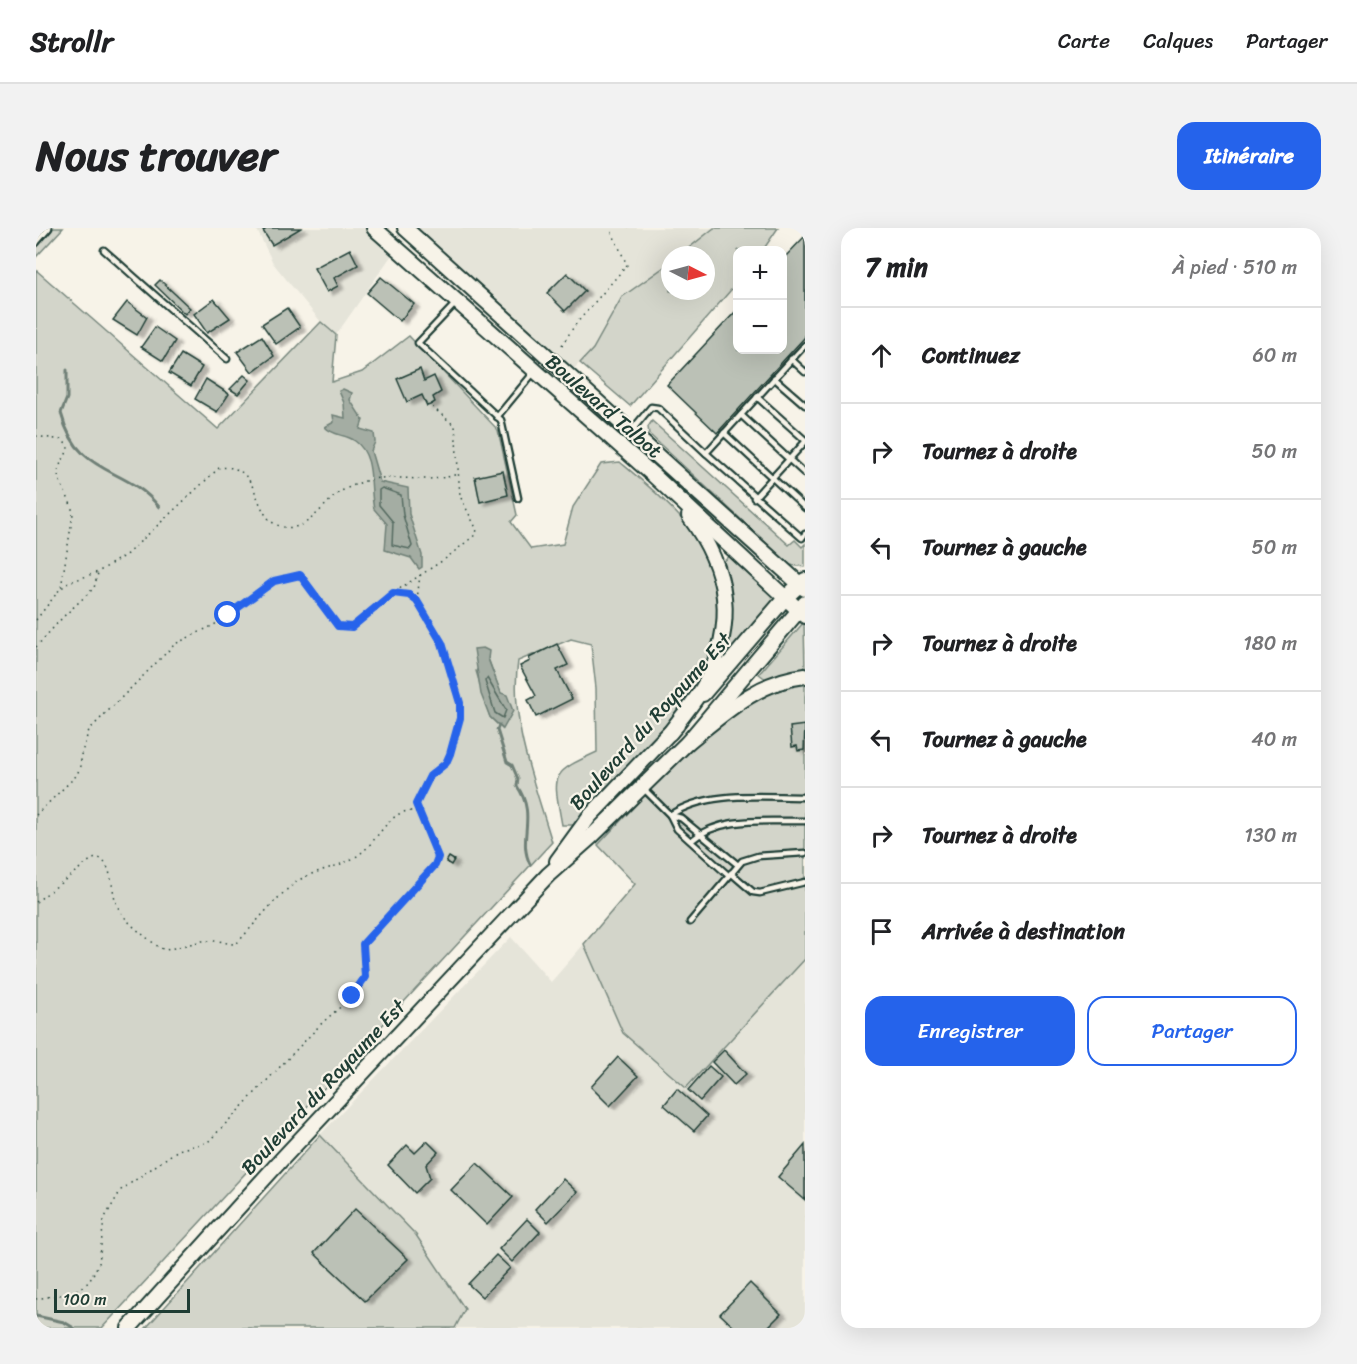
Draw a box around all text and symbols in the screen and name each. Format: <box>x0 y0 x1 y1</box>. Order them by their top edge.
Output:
text: Strollr <box>30 17 113 66</box>
text: Carte <box>1058 22 1110 60</box>
text: Calques <box>1143 22 1213 60</box>
text: Partager <box>1246 22 1327 60</box>
text: Nous trouver <box>36 119 276 193</box>
button: Itinéraire <box>1177 122 1321 190</box>
text: 7 min <box>865 244 928 290</box>
north arrow <box>661 246 715 300</box>
map controls <box>733 246 787 354</box>
button: + <box>733 246 787 300</box>
text: À pied · 510 m <box>1172 250 1297 285</box>
button: − <box>733 300 787 354</box>
text: Continuez <box>922 336 1020 375</box>
text: 60 m <box>1252 338 1297 373</box>
icon: ahead <box>865 339 898 372</box>
street label: Boulevard Talbot <box>537 345 671 468</box>
text: Tournez à droite <box>922 432 1077 471</box>
text: 50 m <box>1252 434 1297 469</box>
icon: right <box>865 435 898 468</box>
text: Tournez à gauche <box>922 528 1087 567</box>
text: 50 m <box>1252 530 1297 565</box>
icon: left <box>865 531 898 564</box>
route start <box>214 601 240 627</box>
street label: Boulevard du Royaume Est <box>560 623 741 819</box>
text: Tournez à droite <box>922 624 1077 663</box>
text: 180 m <box>1243 626 1297 661</box>
icon: right <box>865 627 898 660</box>
text: Tournez à gauche <box>922 720 1087 759</box>
text: 40 m <box>1251 722 1297 757</box>
icon: left <box>865 723 898 756</box>
text: Tournez à droite <box>922 816 1077 855</box>
text: 130 m <box>1244 818 1297 853</box>
icon: right <box>865 819 898 852</box>
text: Arrivée à destination <box>922 912 1125 951</box>
icon: arrive <box>865 915 898 948</box>
route end <box>338 982 364 1008</box>
street label: Boulevard du Royaume Est <box>232 991 415 1183</box>
button: Enregistrer <box>865 996 1075 1066</box>
button: Partager <box>1087 996 1297 1066</box>
text: 100 m <box>63 1285 107 1314</box>
scale bar <box>54 1286 190 1314</box>

